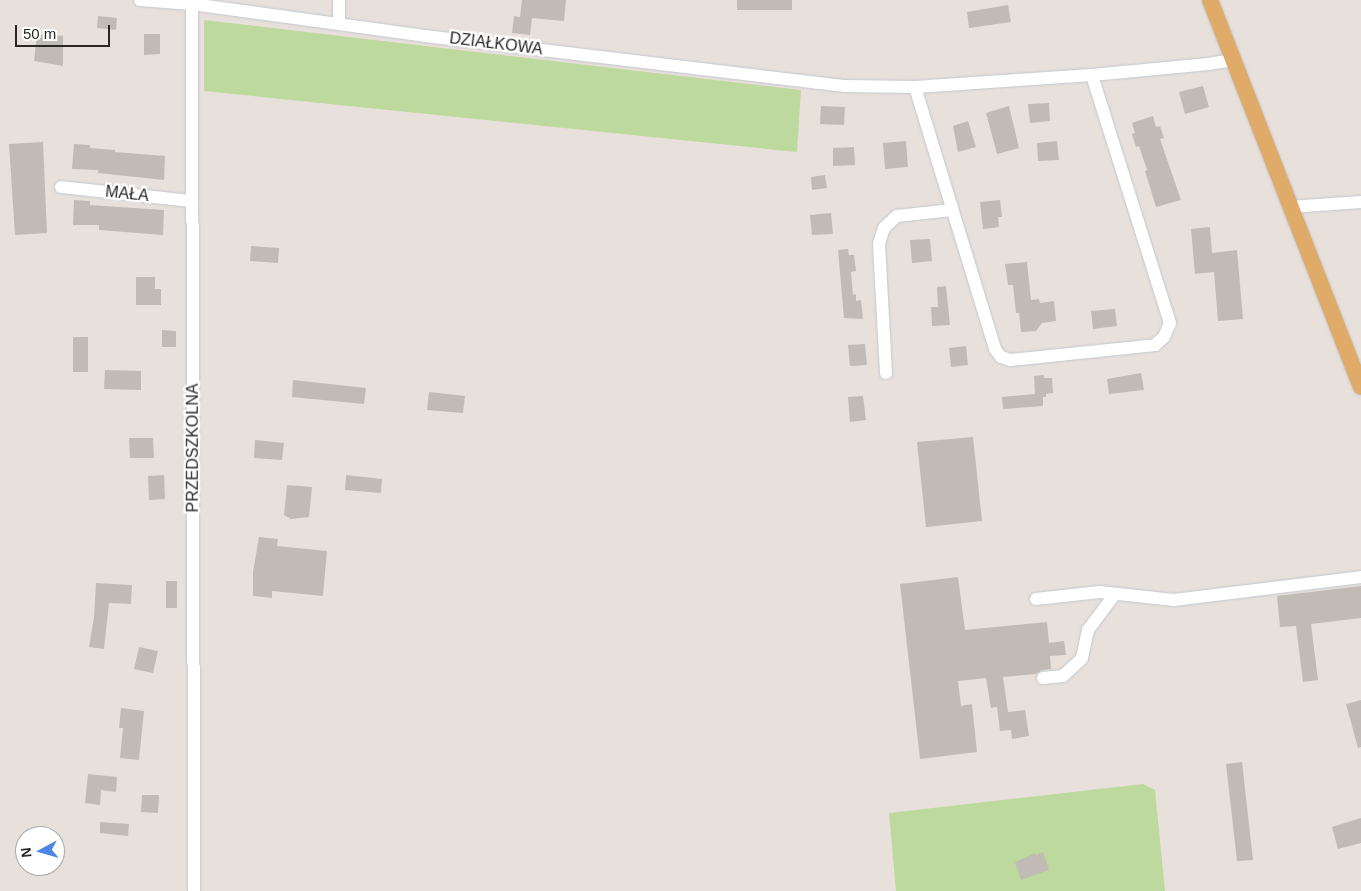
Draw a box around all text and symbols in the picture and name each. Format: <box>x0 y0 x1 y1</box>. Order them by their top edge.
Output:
scale bar <box>18 15 112 47</box>
text: 50 m <box>23 25 56 42</box>
street label: DZIAŁKOWA <box>448 29 544 59</box>
street label: MAŁA <box>104 182 150 206</box>
street label: PRZEDSZKOLNA <box>183 384 203 512</box>
north arrow <box>15 826 65 876</box>
text: N <box>18 847 35 858</box>

